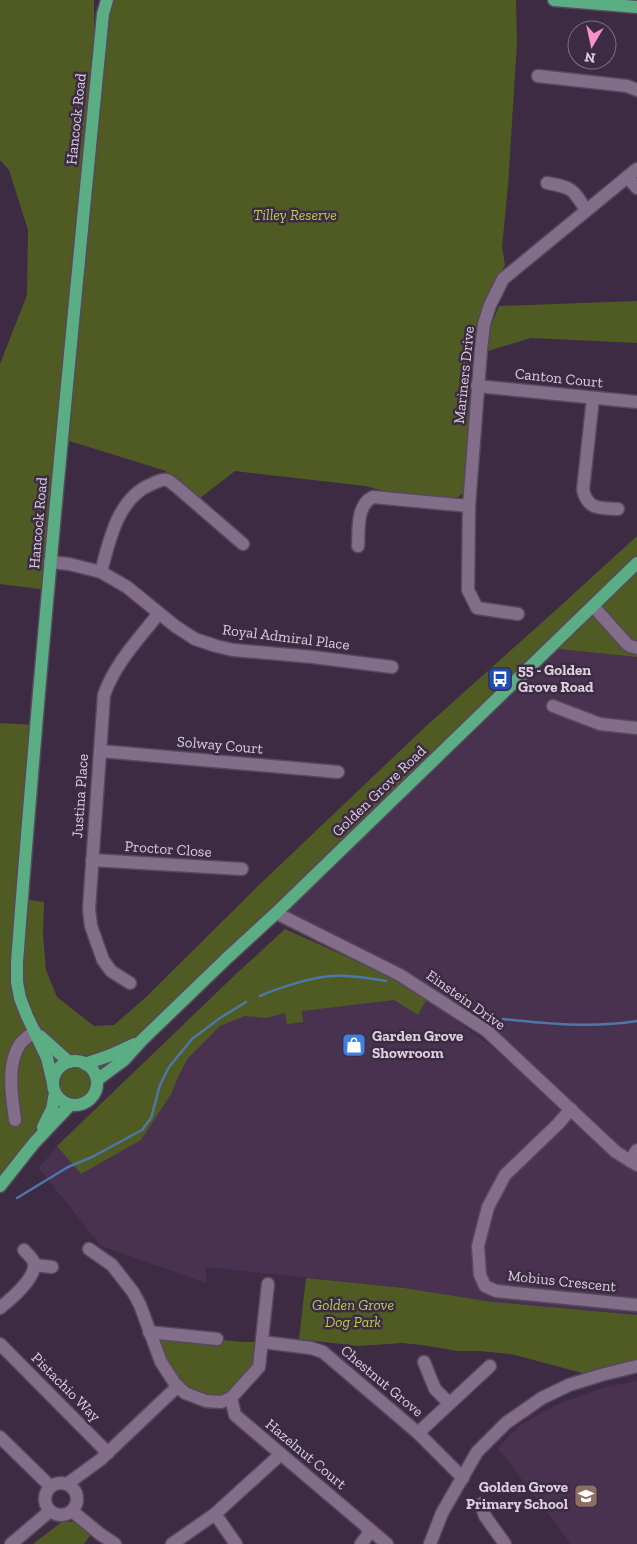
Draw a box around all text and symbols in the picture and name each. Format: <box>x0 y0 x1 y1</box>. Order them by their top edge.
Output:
north arrow <box>567 20 617 70</box>
text: N <box>583 48 597 67</box>
street label: Hancock Road <box>62 72 90 166</box>
park label: Tilley Reserve <box>253 206 337 224</box>
street label: Mariners Drive <box>450 325 478 425</box>
street label: Canton Court <box>514 364 604 392</box>
street label: Hancock Road <box>25 476 51 570</box>
street label: Royal Admiral Place <box>221 620 351 654</box>
place label: 55 - Golden Grove Road <box>518 661 594 696</box>
bus stop icon: 55 - Golden Grove Road <box>487 666 513 692</box>
street label: Solway Court <box>176 732 264 758</box>
street label: Golden Grove Road <box>328 741 430 840</box>
street label: Justina Place <box>68 753 92 839</box>
street label: Proctor Close <box>124 837 212 861</box>
street label: Einstein Drive <box>423 966 509 1034</box>
place label: Garden Grove Showroom <box>372 1027 463 1062</box>
shop icon: Garden Grove Showroom <box>341 1032 367 1058</box>
street label: Mobius Crescent <box>507 1266 618 1296</box>
park label: Golden Grove Dog Park <box>312 1296 394 1331</box>
street label: Chestnut Grove <box>337 1341 427 1421</box>
street label: Pistachio Way <box>28 1349 105 1426</box>
street label: Hazelnut Court <box>262 1415 350 1493</box>
place label: Golden Grove Primary School <box>466 1478 568 1513</box>
school or university icon: Golden Grove Primary School <box>573 1483 599 1509</box>

